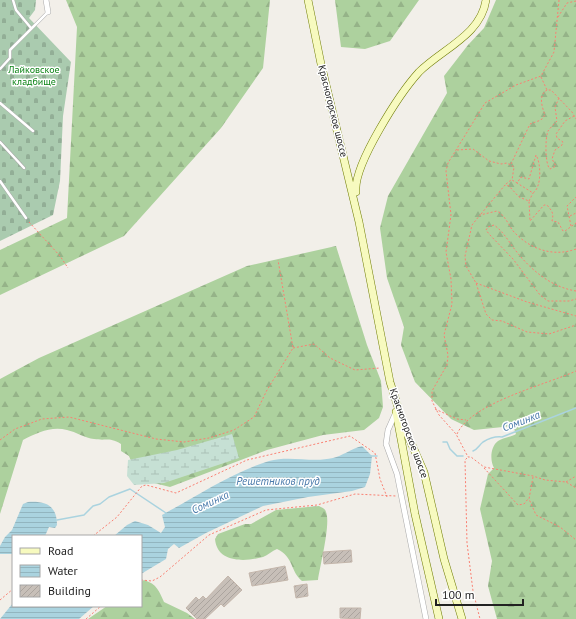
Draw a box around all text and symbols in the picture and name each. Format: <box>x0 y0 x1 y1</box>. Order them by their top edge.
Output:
park label: Лайковское кладбище <box>7 63 60 88</box>
street label: Красногорское шоссе <box>315 63 351 159</box>
street label: Красногорское шоссе <box>387 386 431 480</box>
water label: Соминка <box>500 407 543 435</box>
water label: Решетников пруд <box>236 474 320 488</box>
water label: Соминка <box>189 487 231 517</box>
legend <box>12 535 142 607</box>
text: Road <box>48 543 73 558</box>
text: Water <box>48 563 78 578</box>
scale bar <box>436 581 523 607</box>
text: Building <box>48 583 91 598</box>
text: 100 m <box>442 587 475 602</box>

